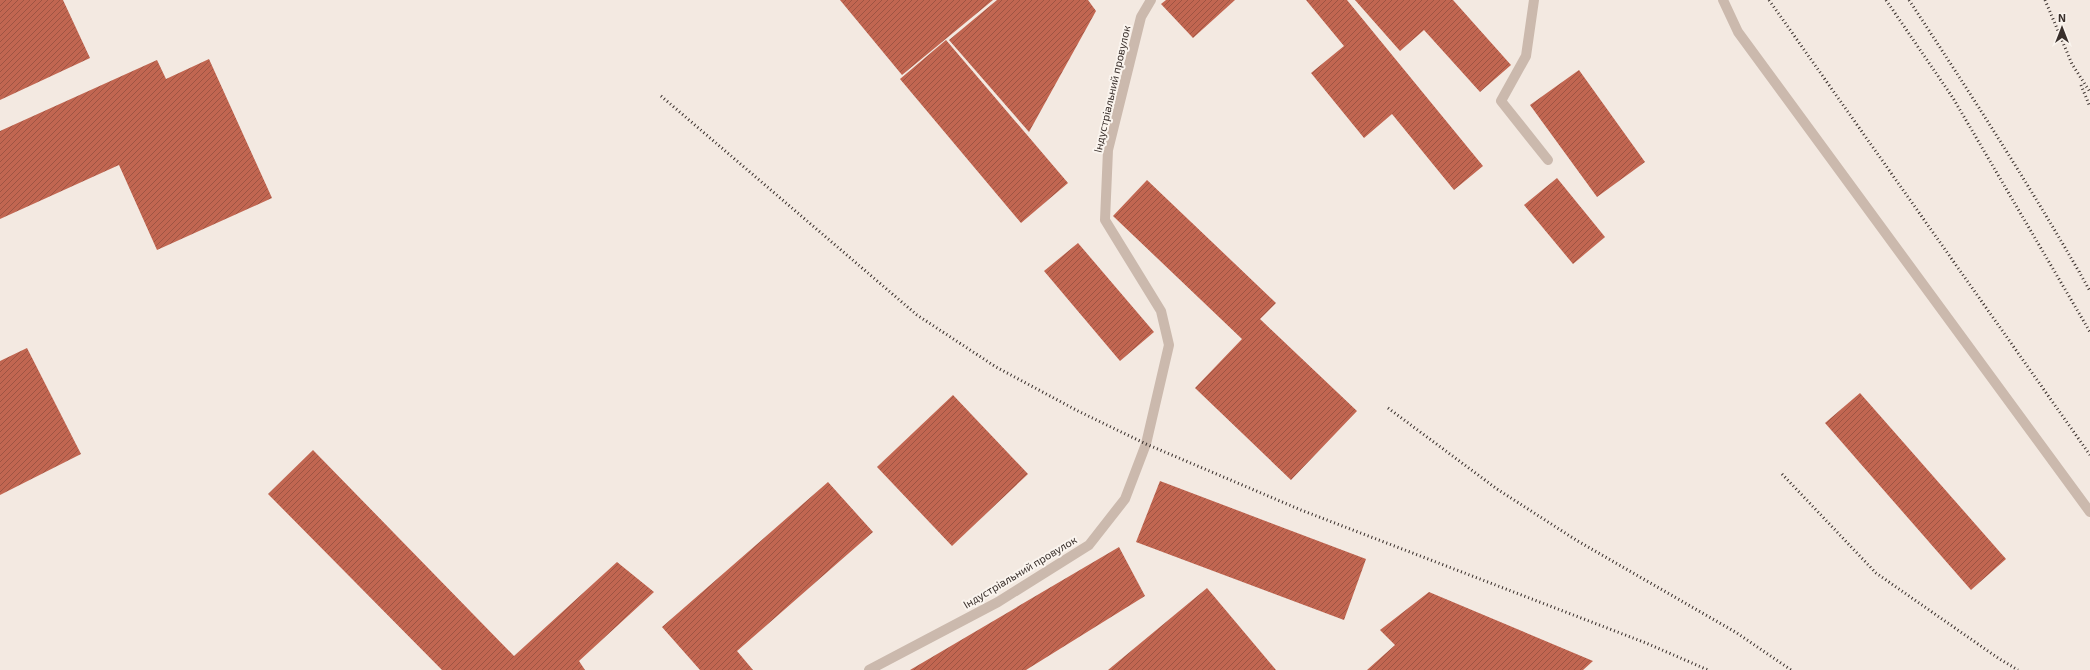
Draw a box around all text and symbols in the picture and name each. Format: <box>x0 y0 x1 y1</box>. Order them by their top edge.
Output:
north arrow <box>2042 8 2082 48</box>
text: N <box>2058 11 2066 24</box>
street label: Індустріальний провулок <box>1091 24 1133 154</box>
street label: Індустріальний провулок <box>961 532 1079 611</box>

